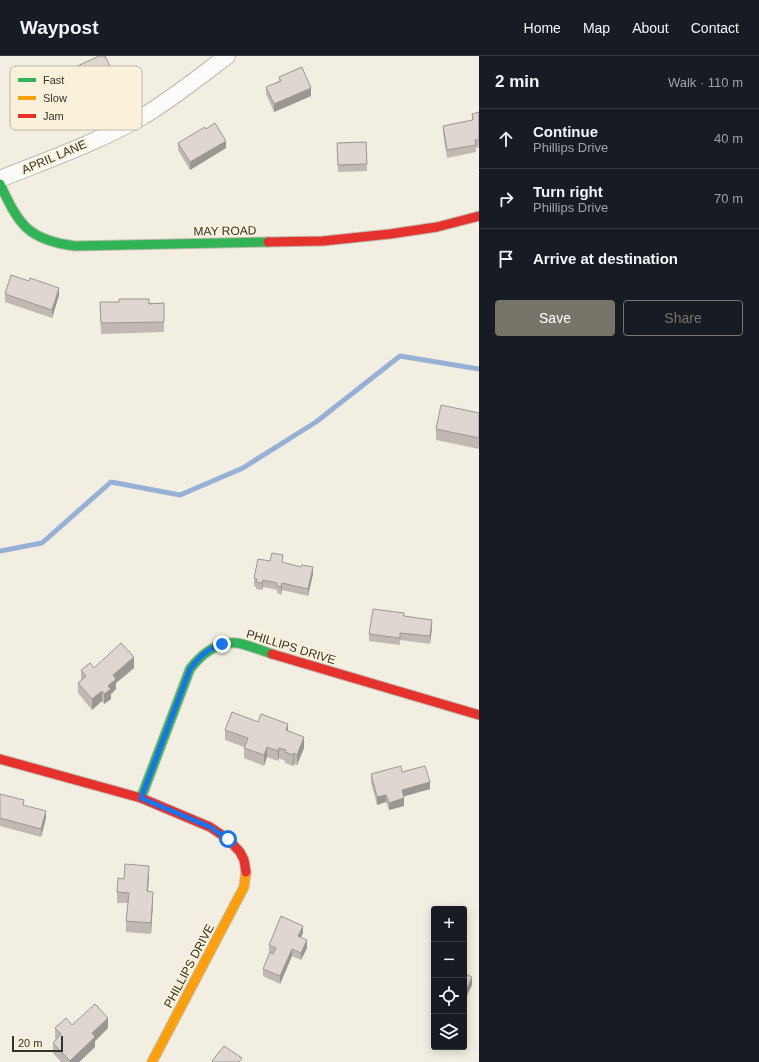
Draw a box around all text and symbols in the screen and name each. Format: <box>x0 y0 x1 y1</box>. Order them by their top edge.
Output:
text: Waypost <box>20 17 98 38</box>
text: Home <box>524 20 561 36</box>
text: Map <box>583 20 610 36</box>
text: About <box>632 20 669 36</box>
text: Contact <box>691 20 739 36</box>
legend <box>10 66 142 130</box>
text: 2 min <box>495 72 539 91</box>
text: Fast <box>43 74 64 86</box>
text: Walk · 110 m <box>668 75 743 90</box>
text: Slow <box>43 92 67 104</box>
text: Jam <box>43 110 64 122</box>
text: Continue <box>533 123 598 140</box>
icon: ahead <box>495 128 517 150</box>
text: 40 m <box>714 131 743 146</box>
street label: APRIL LANE <box>20 137 88 177</box>
text: Phillips Drive <box>533 140 608 155</box>
text: Turn right <box>533 183 603 200</box>
icon: right <box>495 188 517 210</box>
text: 70 m <box>714 191 743 206</box>
text: Phillips Drive <box>533 200 608 215</box>
street label: MAY ROAD <box>193 223 257 239</box>
icon: arrive <box>495 248 517 270</box>
text: Arrive at destination <box>533 250 678 267</box>
button: Save <box>495 300 615 336</box>
button: Share <box>623 300 743 336</box>
street label: PHILLIPS DRIVE <box>245 627 337 667</box>
route end <box>213 635 231 653</box>
route start <box>219 830 237 848</box>
map controls <box>431 906 467 1050</box>
button: + <box>431 906 467 942</box>
street label: PHILLIPS DRIVE <box>161 922 217 1010</box>
button: − <box>431 942 467 978</box>
button: locate <box>431 978 467 1014</box>
button: layers <box>431 1014 467 1050</box>
scale bar <box>12 1034 63 1053</box>
text: 20 m <box>18 1037 42 1049</box>

